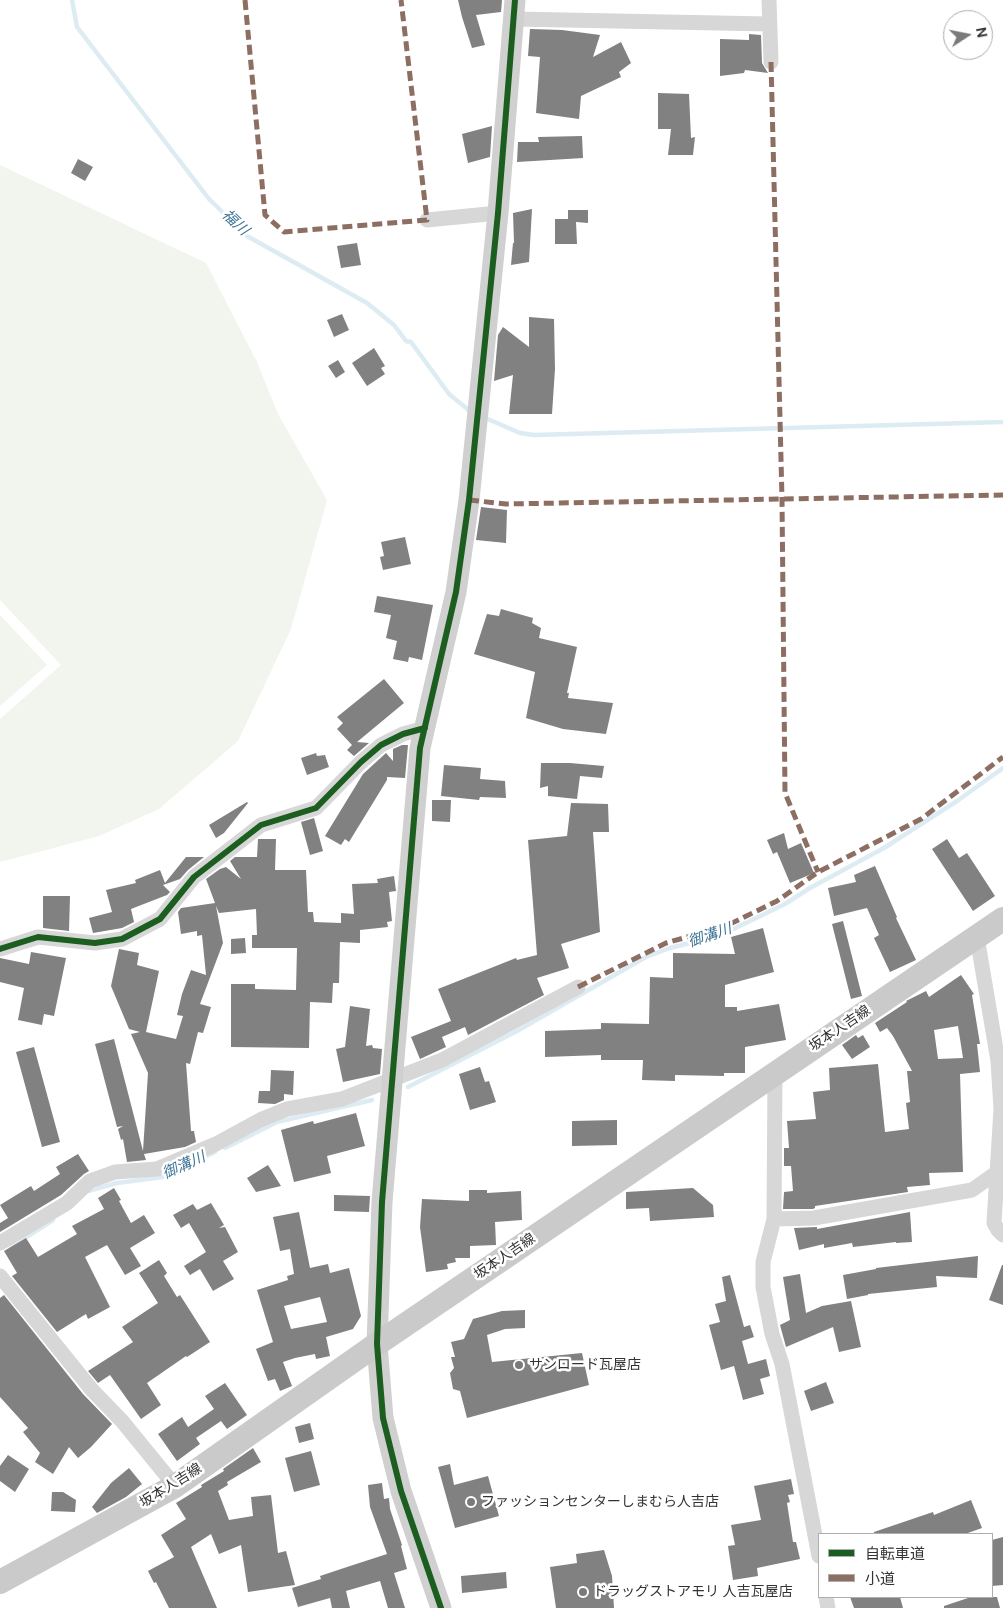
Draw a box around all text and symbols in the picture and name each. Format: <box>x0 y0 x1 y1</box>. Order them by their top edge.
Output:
north arrow <box>943 10 993 60</box>
text: N <box>972 26 992 39</box>
water label: 福川 <box>218 206 252 240</box>
water label: 御溝川 <box>686 920 734 952</box>
street label: 坂本人吉線 <box>806 1002 874 1056</box>
water label: 御溝川 <box>160 1149 208 1183</box>
street label: 坂本人吉線 <box>471 1230 539 1284</box>
place label: サンロード瓦屋店 <box>529 1357 641 1373</box>
marker: サンロード瓦屋店 <box>513 1359 525 1371</box>
street label: 坂本人吉線 <box>137 1460 205 1512</box>
place label: ファッションセンターしまむら人吉店 <box>481 1494 719 1510</box>
marker: ファッションセンターしまむら人吉店 <box>465 1496 477 1508</box>
legend <box>818 1533 993 1598</box>
text: 自転車道 <box>865 1544 925 1564</box>
text: 小道 <box>865 1569 895 1589</box>
place label: ドラッグストアモリ 人吉瓦屋店 <box>593 1584 793 1600</box>
marker: ドラッグストアモリ 人吉瓦屋店 <box>577 1586 589 1598</box>

